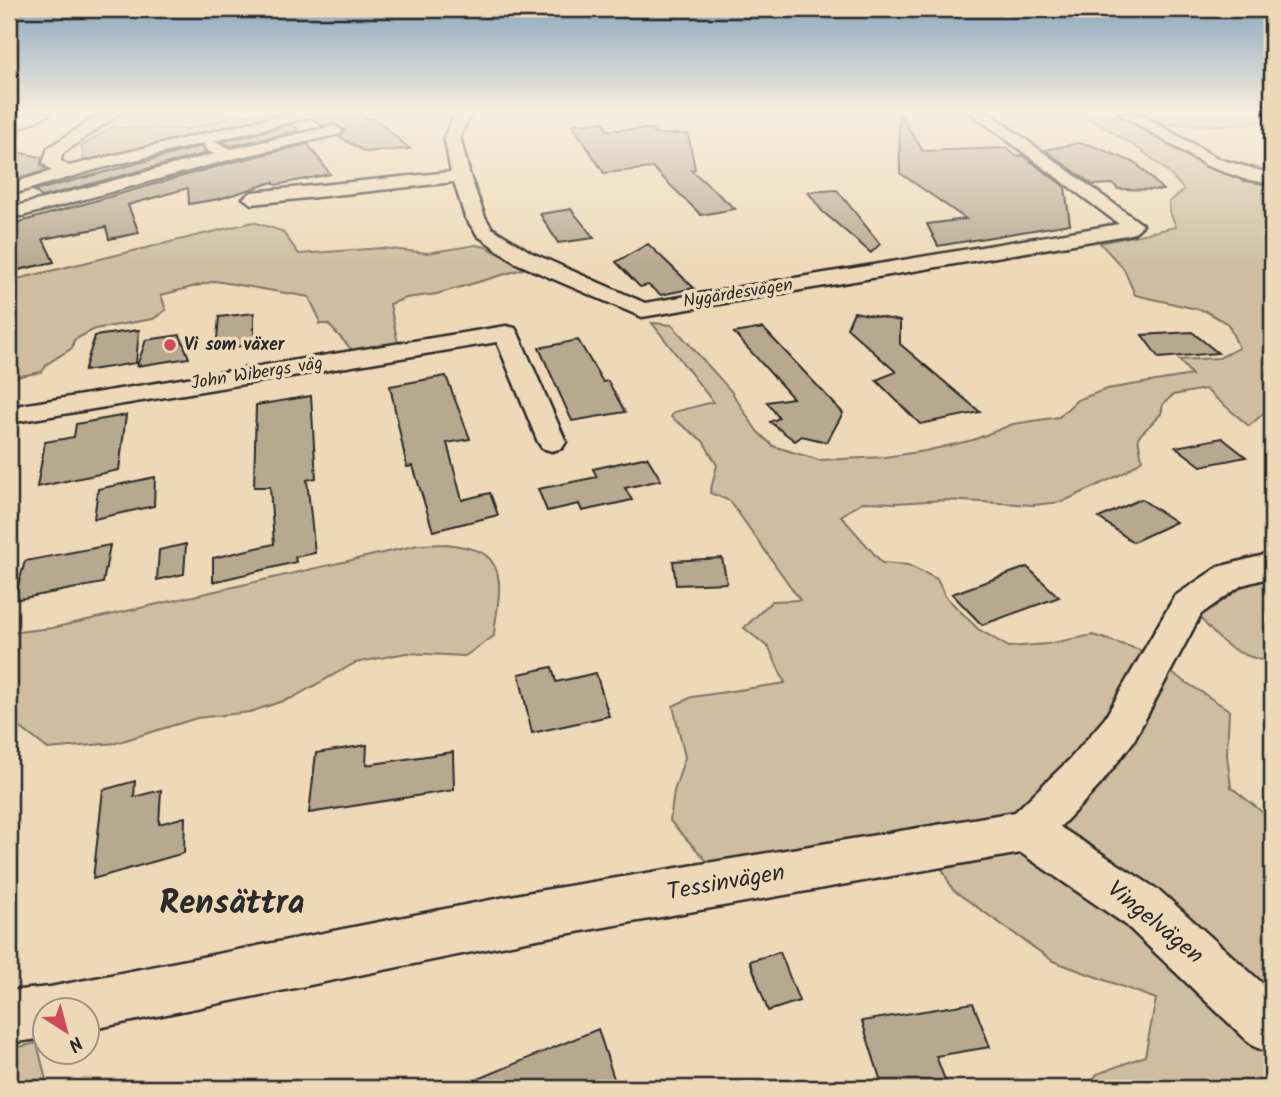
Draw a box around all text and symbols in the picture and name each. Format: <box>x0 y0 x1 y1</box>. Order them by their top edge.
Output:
street label: Nygärdesvägen <box>681 271 795 317</box>
place label: Vi som växer <box>184 331 286 360</box>
marker: Vi som växer <box>162 337 178 353</box>
street label: John Wibergs väg <box>189 349 325 399</box>
street label: Tessinvägen <box>664 853 788 913</box>
street label: Vingelvägen <box>1098 871 1212 975</box>
district label: Rensättra <box>159 878 305 931</box>
north arrow <box>32 996 102 1066</box>
text: N <box>61 1027 88 1059</box>

